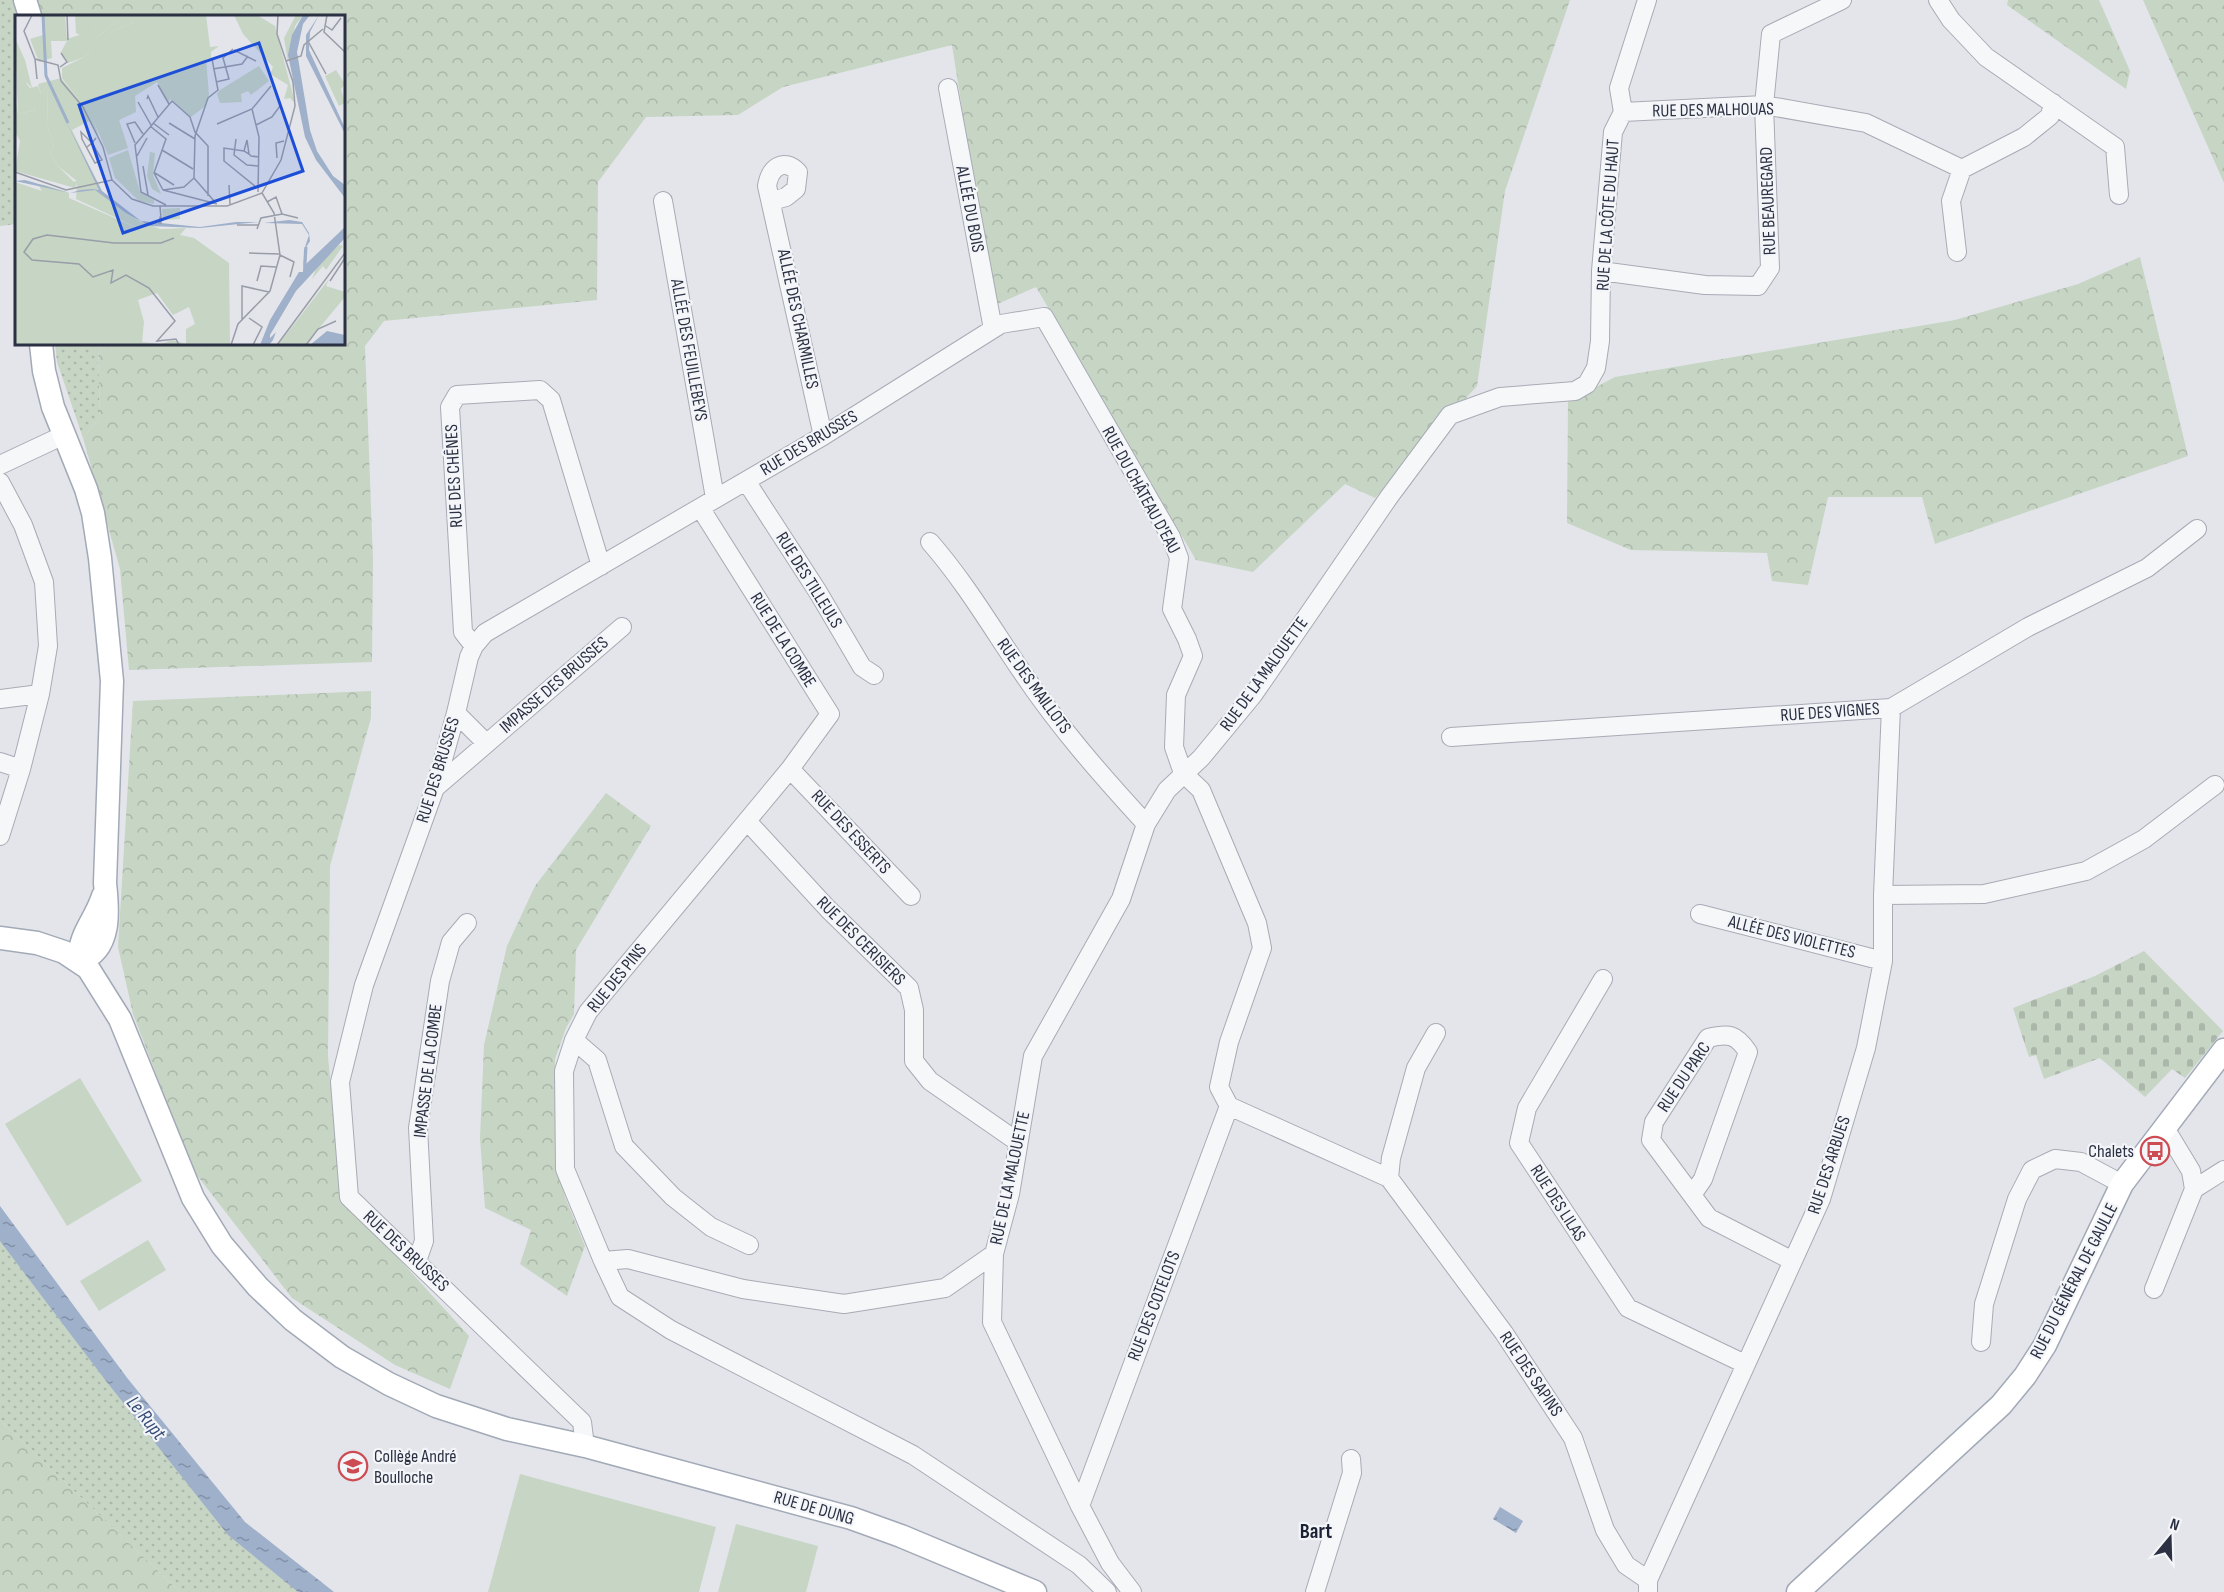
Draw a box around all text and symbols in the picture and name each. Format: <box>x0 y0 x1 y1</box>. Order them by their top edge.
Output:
inset map <box>15 15 345 345</box>
street label: RUE DES MALHOUAS <box>1652 98 1774 122</box>
street label: RUE DE LA CÔTE DU HAUT <box>1592 138 1624 292</box>
street label: RUE BEAUREGARD <box>1756 146 1780 256</box>
street label: ALLÉE DU BOIS <box>951 163 989 254</box>
street label: ALLÉE DES CHARMILLES <box>773 246 823 391</box>
street label: ALLÉE DES FEUILLEBEYS <box>666 276 712 423</box>
street label: RUE DES BRUSSES <box>757 406 862 480</box>
street label: RUE DES CHÊNES <box>441 423 467 528</box>
street label: RUE DU CHÂTEAU D'EAU <box>1097 423 1185 557</box>
street label: RUE DES TILLEULS <box>771 528 847 632</box>
street label: RUE DE LA COMBE <box>746 589 820 691</box>
street label: RUE DE LA MALOUETTE <box>1216 613 1312 735</box>
street label: IMPASSE DES BRUSSES <box>495 632 613 738</box>
street label: RUE DES MAILLOTS <box>992 634 1076 738</box>
street label: RUE DES VIGNES <box>1780 698 1881 726</box>
street label: RUE DES BRUSSES <box>412 714 464 825</box>
street label: RUE DES ESSERTS <box>807 786 895 879</box>
street label: RUE DES CERISIERS <box>812 892 910 990</box>
street label: ALLÉE DES VIOLETTES <box>1725 911 1858 963</box>
street label: RUE DES PINS <box>583 939 651 1017</box>
street label: IMPASSE DE LA COMBE <box>409 1003 447 1139</box>
street label: RUE DU PARC <box>1653 1038 1715 1116</box>
street label: RUE DE LA MALOUETTE <box>986 1109 1034 1247</box>
street label: RUE DES ARBUES <box>1803 1113 1855 1217</box>
bus stop icon: Chalets <box>2139 1135 2171 1167</box>
place label: Chalets <box>2088 1141 2134 1162</box>
street label: RUE DES LILAS <box>1526 1161 1591 1245</box>
street label: RUE DU GÉNÉRAL DE GAULLE <box>2026 1200 2122 1362</box>
street label: RUE DES BRUSSES <box>359 1206 453 1296</box>
street label: RUE DES COTELOTS <box>1123 1248 1185 1364</box>
street label: RUE DES SAPINS <box>1495 1328 1567 1421</box>
water label: Le Rupt <box>121 1391 171 1445</box>
place label: Collège André Boulloche <box>374 1446 457 1488</box>
school or university icon: Collège André Boulloche <box>337 1450 369 1482</box>
street label: RUE DE DUNG <box>771 1487 857 1529</box>
north arrow <box>2140 1508 2200 1568</box>
text: N <box>2167 1515 2182 1536</box>
district label: Bart <box>1300 1519 1332 1544</box>

